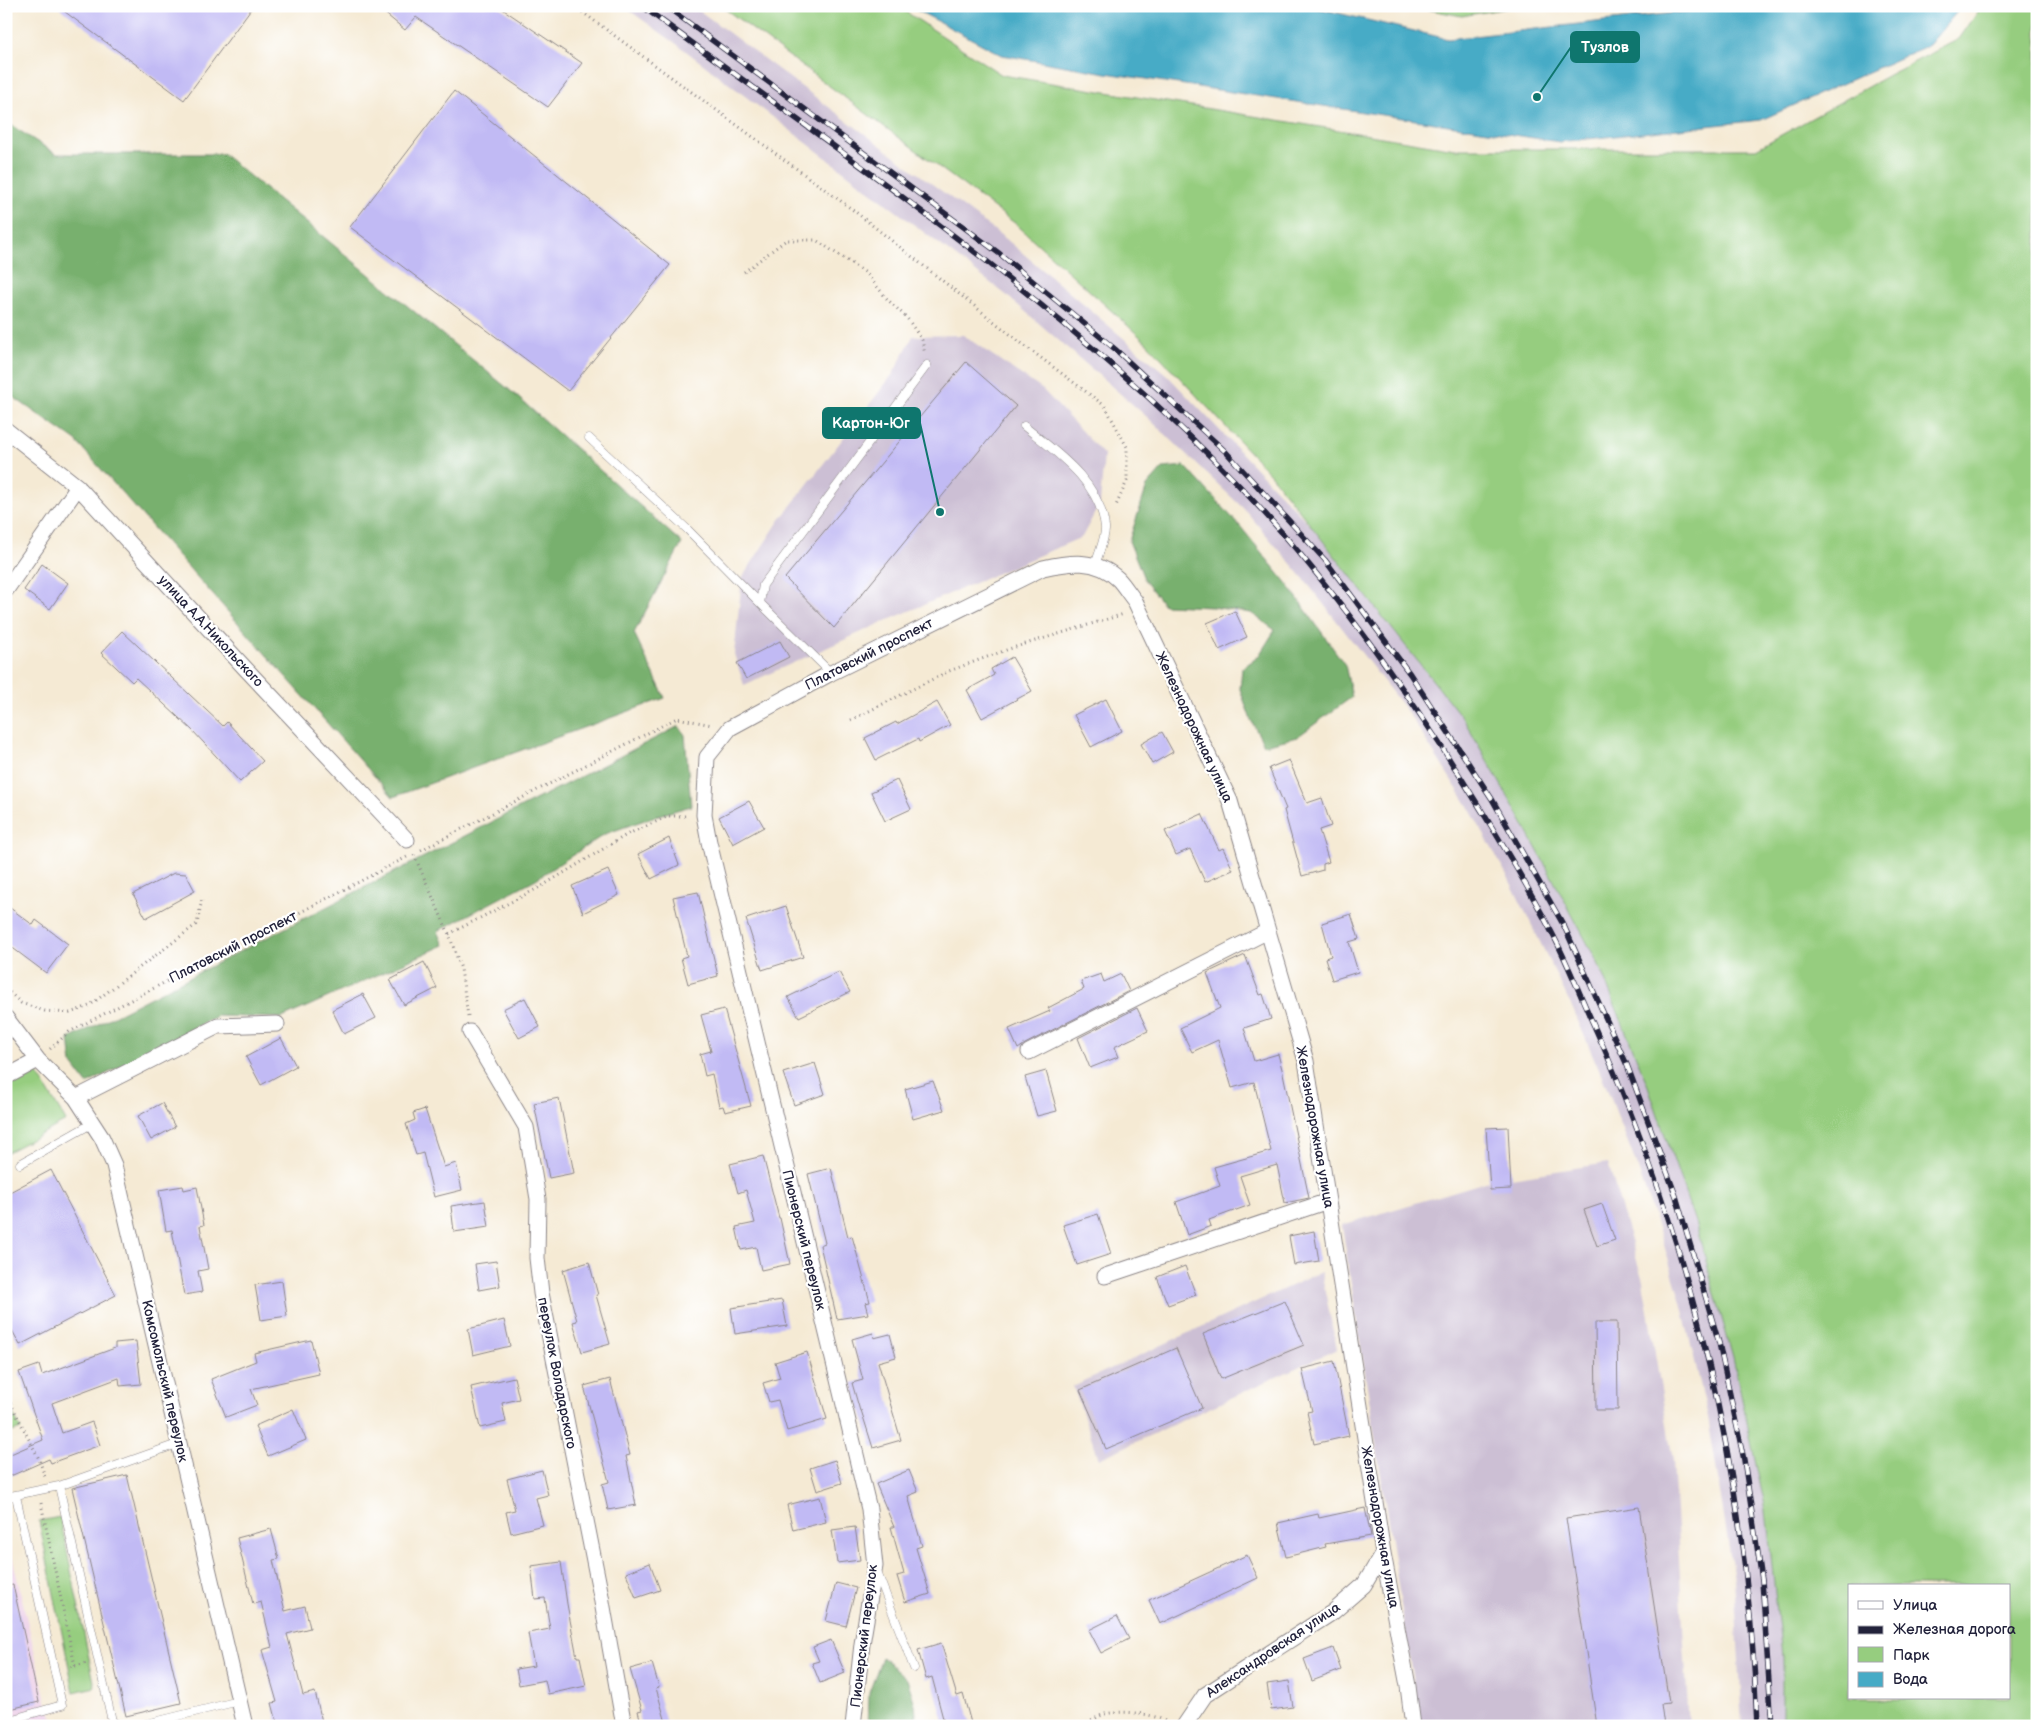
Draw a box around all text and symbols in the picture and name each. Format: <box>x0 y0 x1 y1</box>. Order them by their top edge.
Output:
callout: Тузлов <box>1571 32 1639 62</box>
text: Тузлов <box>1581 38 1629 57</box>
callout: Картон-Юг <box>823 408 920 438</box>
text: Картон-Юг <box>832 414 910 433</box>
street label: улица А.А.Никольского <box>155 572 267 690</box>
street label: Платовский проспект <box>802 614 936 694</box>
street label: Железнодорожная улица <box>1152 649 1237 806</box>
street label: Платовский проспект <box>166 907 300 987</box>
street label: Железнодорожная улица <box>1292 1045 1338 1210</box>
street label: Пионерский переулок <box>778 1168 830 1312</box>
street label: переулок Володарского <box>534 1296 580 1450</box>
street label: Комсомольский переулок <box>138 1298 192 1464</box>
street label: Железнодорожная улица <box>1357 1445 1403 1610</box>
street label: Пионерский переулок <box>847 1563 881 1708</box>
legend <box>1848 1584 2010 1700</box>
text: Улица <box>1893 1596 1938 1615</box>
street label: Александровская улица <box>1202 1598 1344 1702</box>
text: Железная дорога <box>1893 1620 2016 1639</box>
text: Парк <box>1893 1646 1930 1665</box>
text: Вода <box>1893 1670 1928 1689</box>

